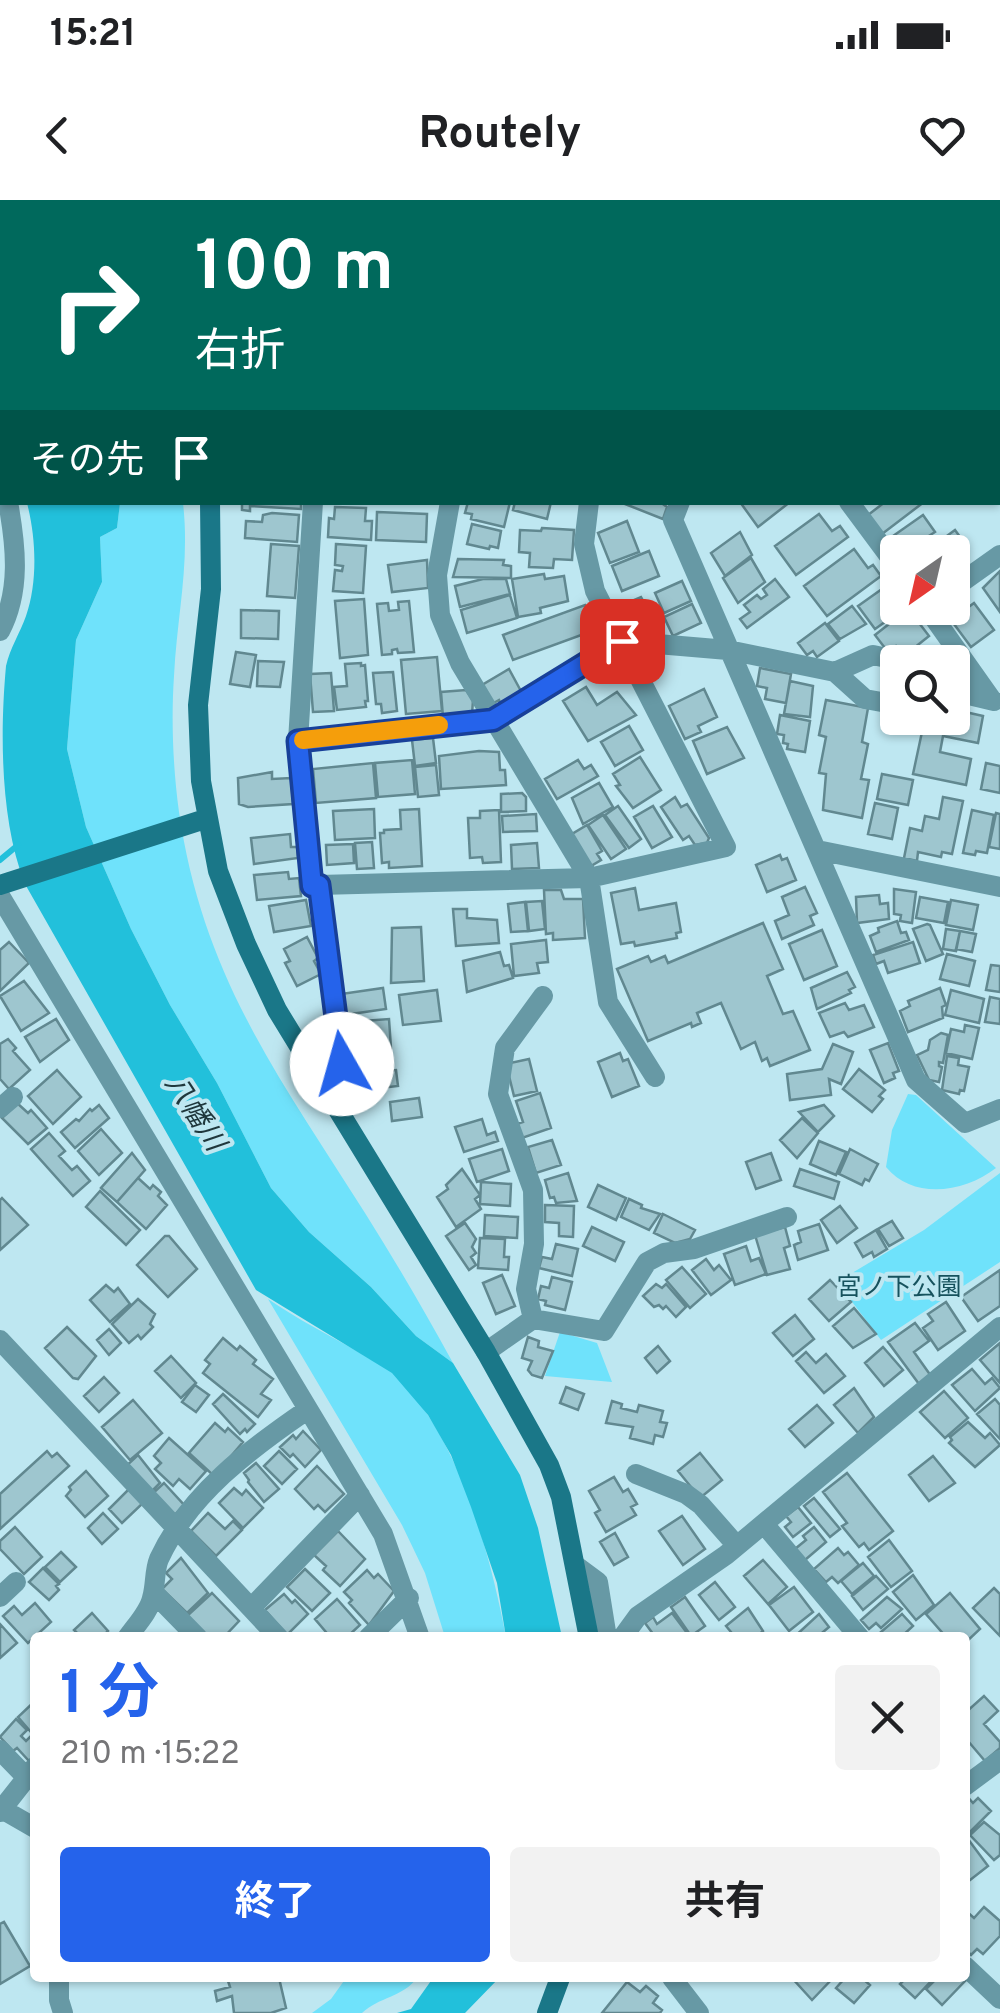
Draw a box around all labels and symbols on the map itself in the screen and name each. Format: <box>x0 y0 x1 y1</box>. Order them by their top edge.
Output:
north arrow <box>880 535 970 625</box>
pin <box>580 599 665 684</box>
position arrow <box>290 1012 394 1116</box>
water label: 八幡川 <box>156 1069 233 1161</box>
park label: 宮ノ下公園 <box>836 1273 962 1305</box>

